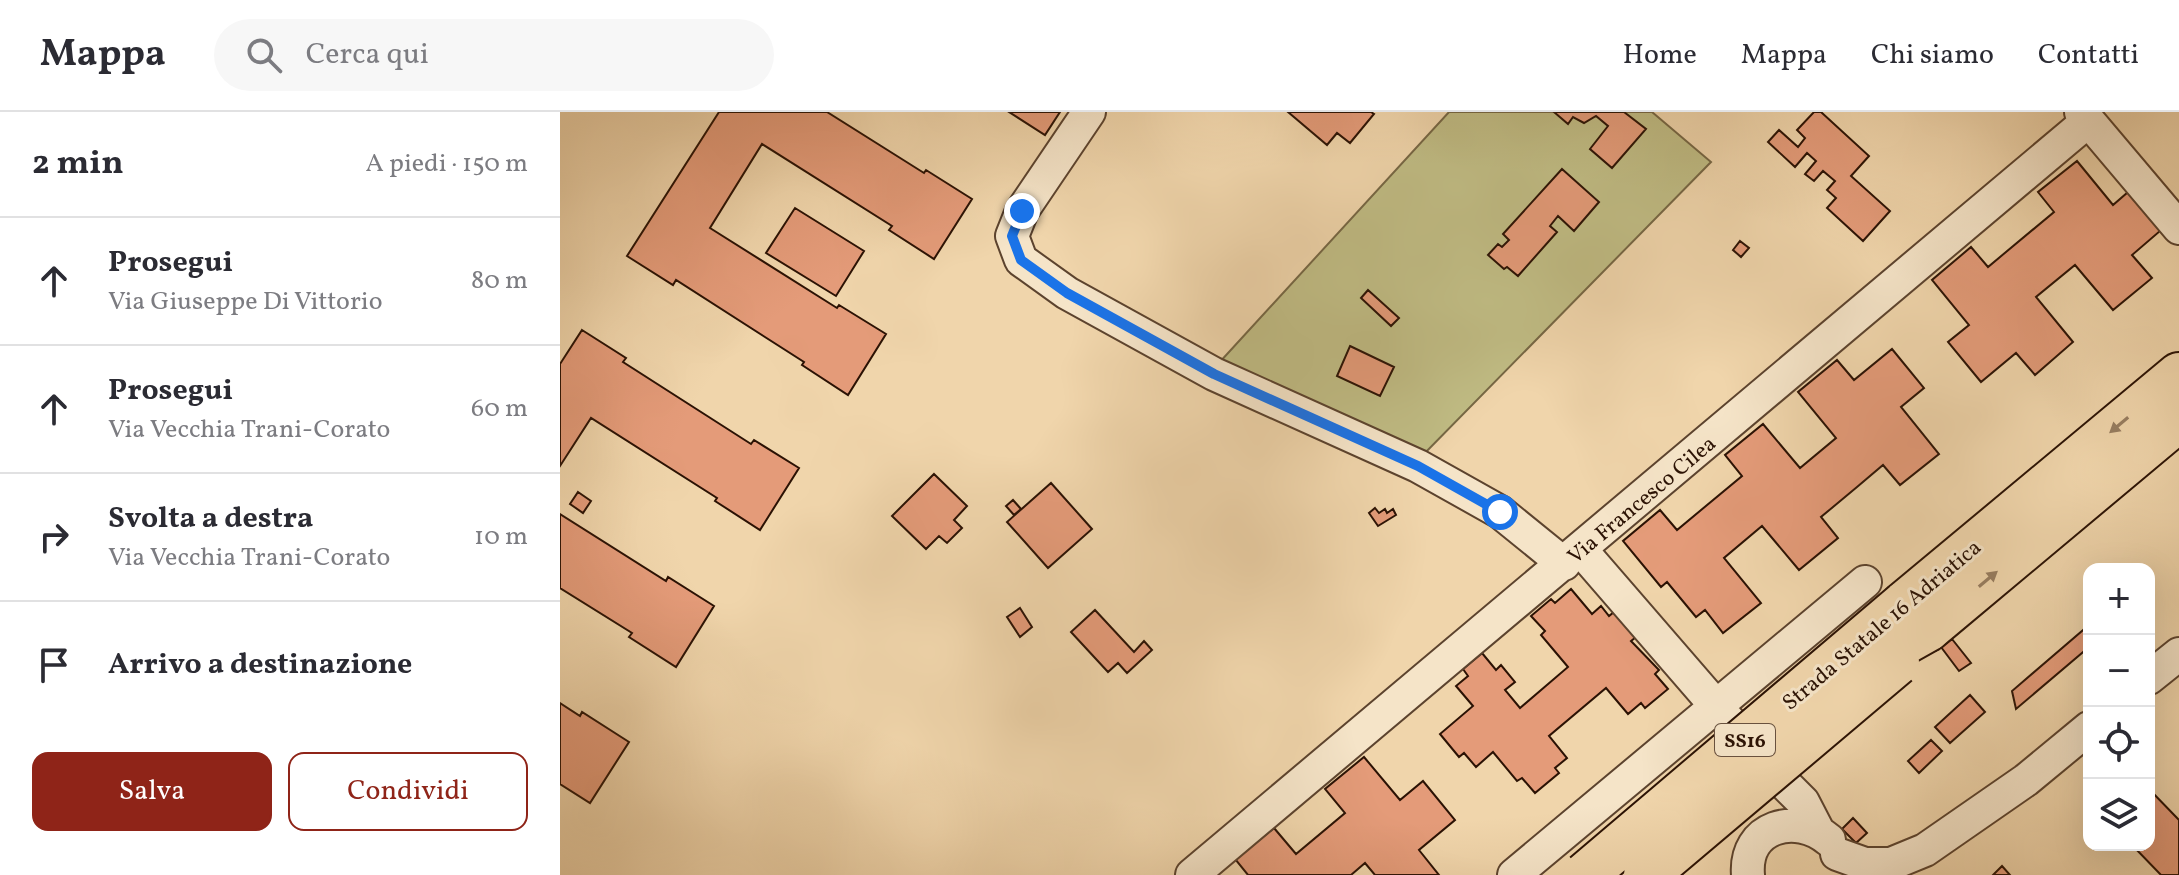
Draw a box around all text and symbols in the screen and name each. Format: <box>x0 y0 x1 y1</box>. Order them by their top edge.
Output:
search box <box>214 19 774 91</box>
text: Mappa <box>40 29 166 82</box>
icon: search <box>242 33 286 77</box>
text: Cerca qui <box>306 34 429 76</box>
text: Home <box>1623 36 1697 75</box>
text: Mappa <box>1741 36 1827 75</box>
text: Chi siamo <box>1871 36 1994 75</box>
text: Contatti <box>2038 36 2139 75</box>
text: 2 min <box>32 141 124 188</box>
text: A piedi · 150 m <box>366 146 528 182</box>
route end <box>1004 193 1040 229</box>
text: Prosegui <box>108 242 233 284</box>
icon: ahead <box>32 259 76 303</box>
text: 80 m <box>471 263 528 299</box>
text: Via Giuseppe Di Vittorio <box>108 284 382 320</box>
text: Prosegui <box>108 370 233 412</box>
icon: ahead <box>32 387 76 431</box>
text: 60 m <box>471 391 528 427</box>
text: Via Vecchia Trani-Corato <box>108 412 390 448</box>
one-way arrow <box>2109 416 2129 433</box>
street label: Via Francesco Cilea <box>1562 429 1724 572</box>
route start <box>1482 494 1518 530</box>
text: Svolta a destra <box>108 498 313 540</box>
icon: right <box>32 515 76 559</box>
text: 10 m <box>474 519 528 555</box>
street label: Strada Statale 16 Adriatica <box>1776 533 1989 719</box>
text: Via Vecchia Trani-Corato <box>108 540 390 576</box>
map controls <box>2083 563 2155 851</box>
button: + <box>2083 563 2155 635</box>
one-way arrow <box>1978 571 1998 588</box>
button: − <box>2083 635 2155 707</box>
icon: arrive <box>32 643 76 687</box>
text: Arrivo a destinazione <box>108 644 412 686</box>
button: locate <box>2083 707 2155 779</box>
road number: SS16 <box>1715 724 1775 756</box>
button: Salva <box>32 752 272 831</box>
button: Condividi <box>288 752 528 831</box>
button: layers <box>2083 779 2155 851</box>

